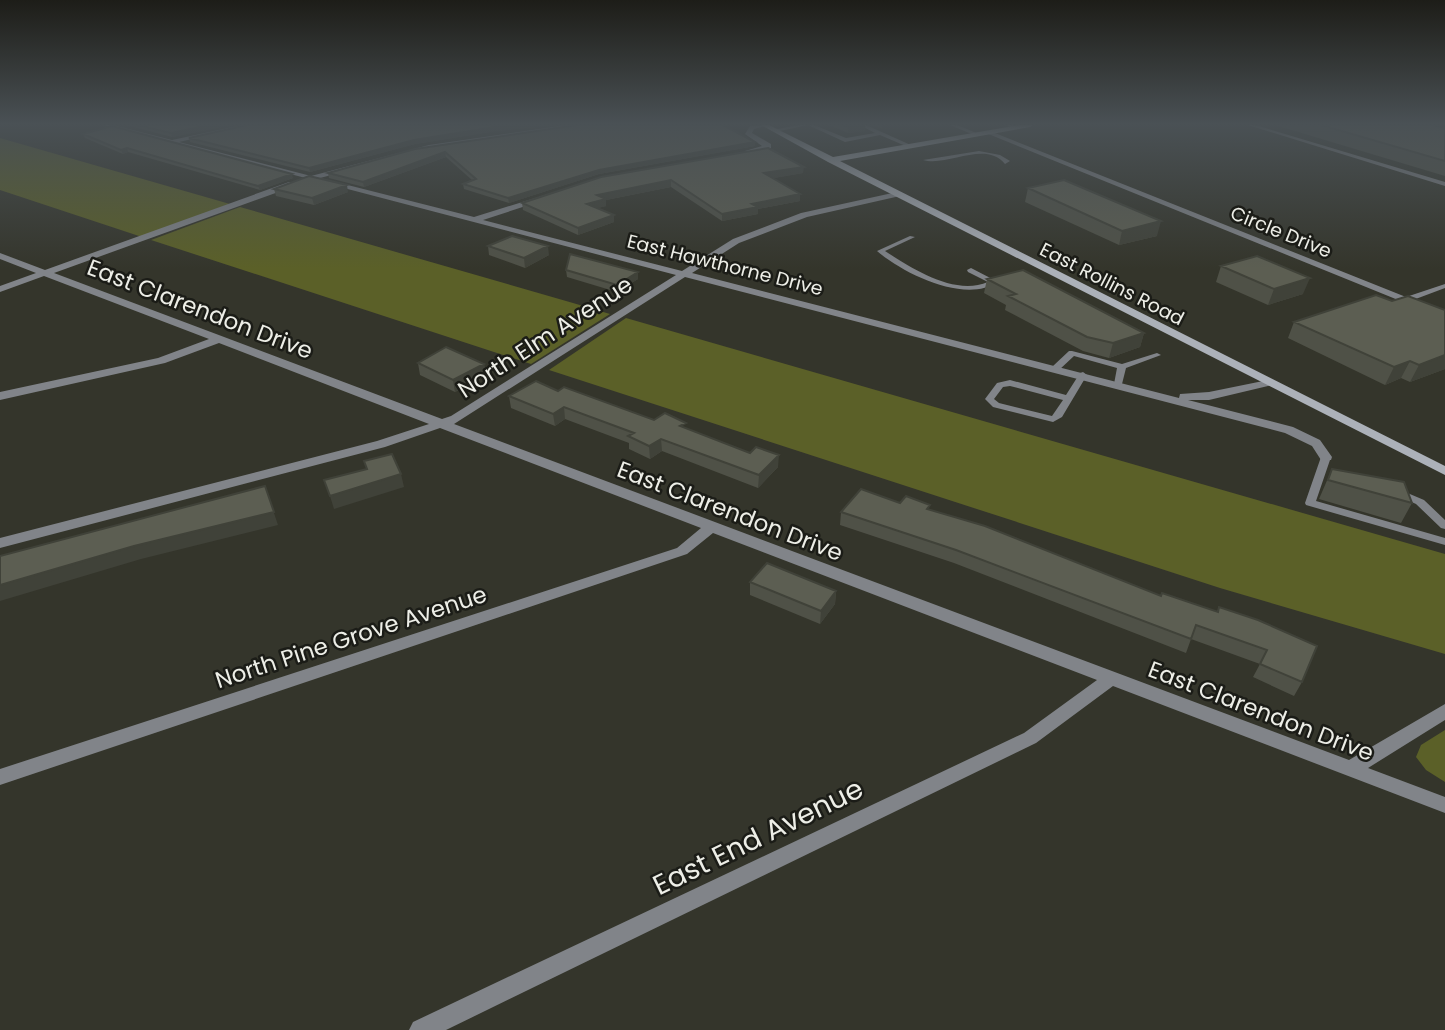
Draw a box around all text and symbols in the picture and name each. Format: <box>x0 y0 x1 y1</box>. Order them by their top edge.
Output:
street label: Circle Drive <box>1226 199 1336 265</box>
street label: East Hawthorne Drive <box>624 228 826 302</box>
street label: East Rollins Road <box>1035 236 1189 332</box>
street label: East Clarendon Drive <box>83 251 317 367</box>
street label: North Elm Avenue <box>451 268 639 406</box>
street label: East Clarendon Drive <box>613 453 847 569</box>
street label: North Pine Grove Avenue <box>211 578 491 696</box>
street label: East Clarendon Drive <box>1144 653 1378 769</box>
street label: East End Avenue <box>646 769 870 905</box>

